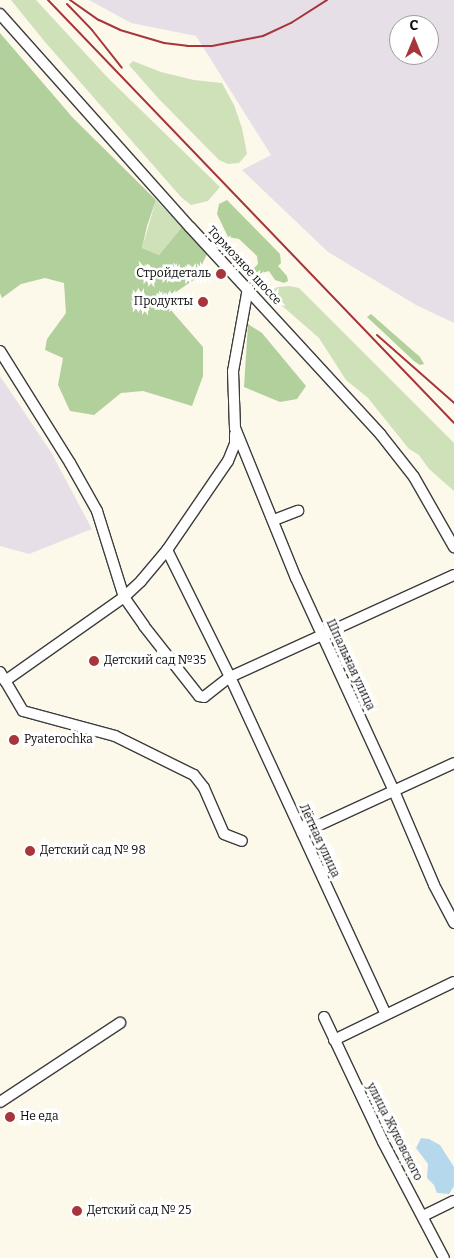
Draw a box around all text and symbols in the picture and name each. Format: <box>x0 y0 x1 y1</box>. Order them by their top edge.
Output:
north arrow <box>389 15 439 65</box>
text: С <box>410 17 418 34</box>
street label: Тормозное шоссе <box>204 224 284 308</box>
place label: Стройдеталь <box>136 267 211 281</box>
marker: Стройдеталь <box>215 268 227 280</box>
place label: Продукты <box>134 295 193 309</box>
marker: Продукты <box>197 296 209 308</box>
street label: Шпальная улица <box>323 617 377 713</box>
place label: Детский сад №35 <box>104 654 206 668</box>
marker: Детский сад №35 <box>88 655 100 667</box>
place label: Pyaterochka <box>24 733 93 747</box>
marker: Pyaterochka <box>8 734 20 746</box>
street label: Лётная улица <box>296 802 342 880</box>
place label: Детский сад № 98 <box>40 844 146 858</box>
marker: Детский сад № 98 <box>24 845 36 857</box>
street label: улица Жуковского <box>363 1081 425 1183</box>
place label: Не еда <box>20 1110 58 1124</box>
marker: Не еда <box>4 1111 16 1123</box>
place label: Детский сад № 25 <box>87 1204 191 1218</box>
marker: Детский сад № 25 <box>71 1205 83 1217</box>

